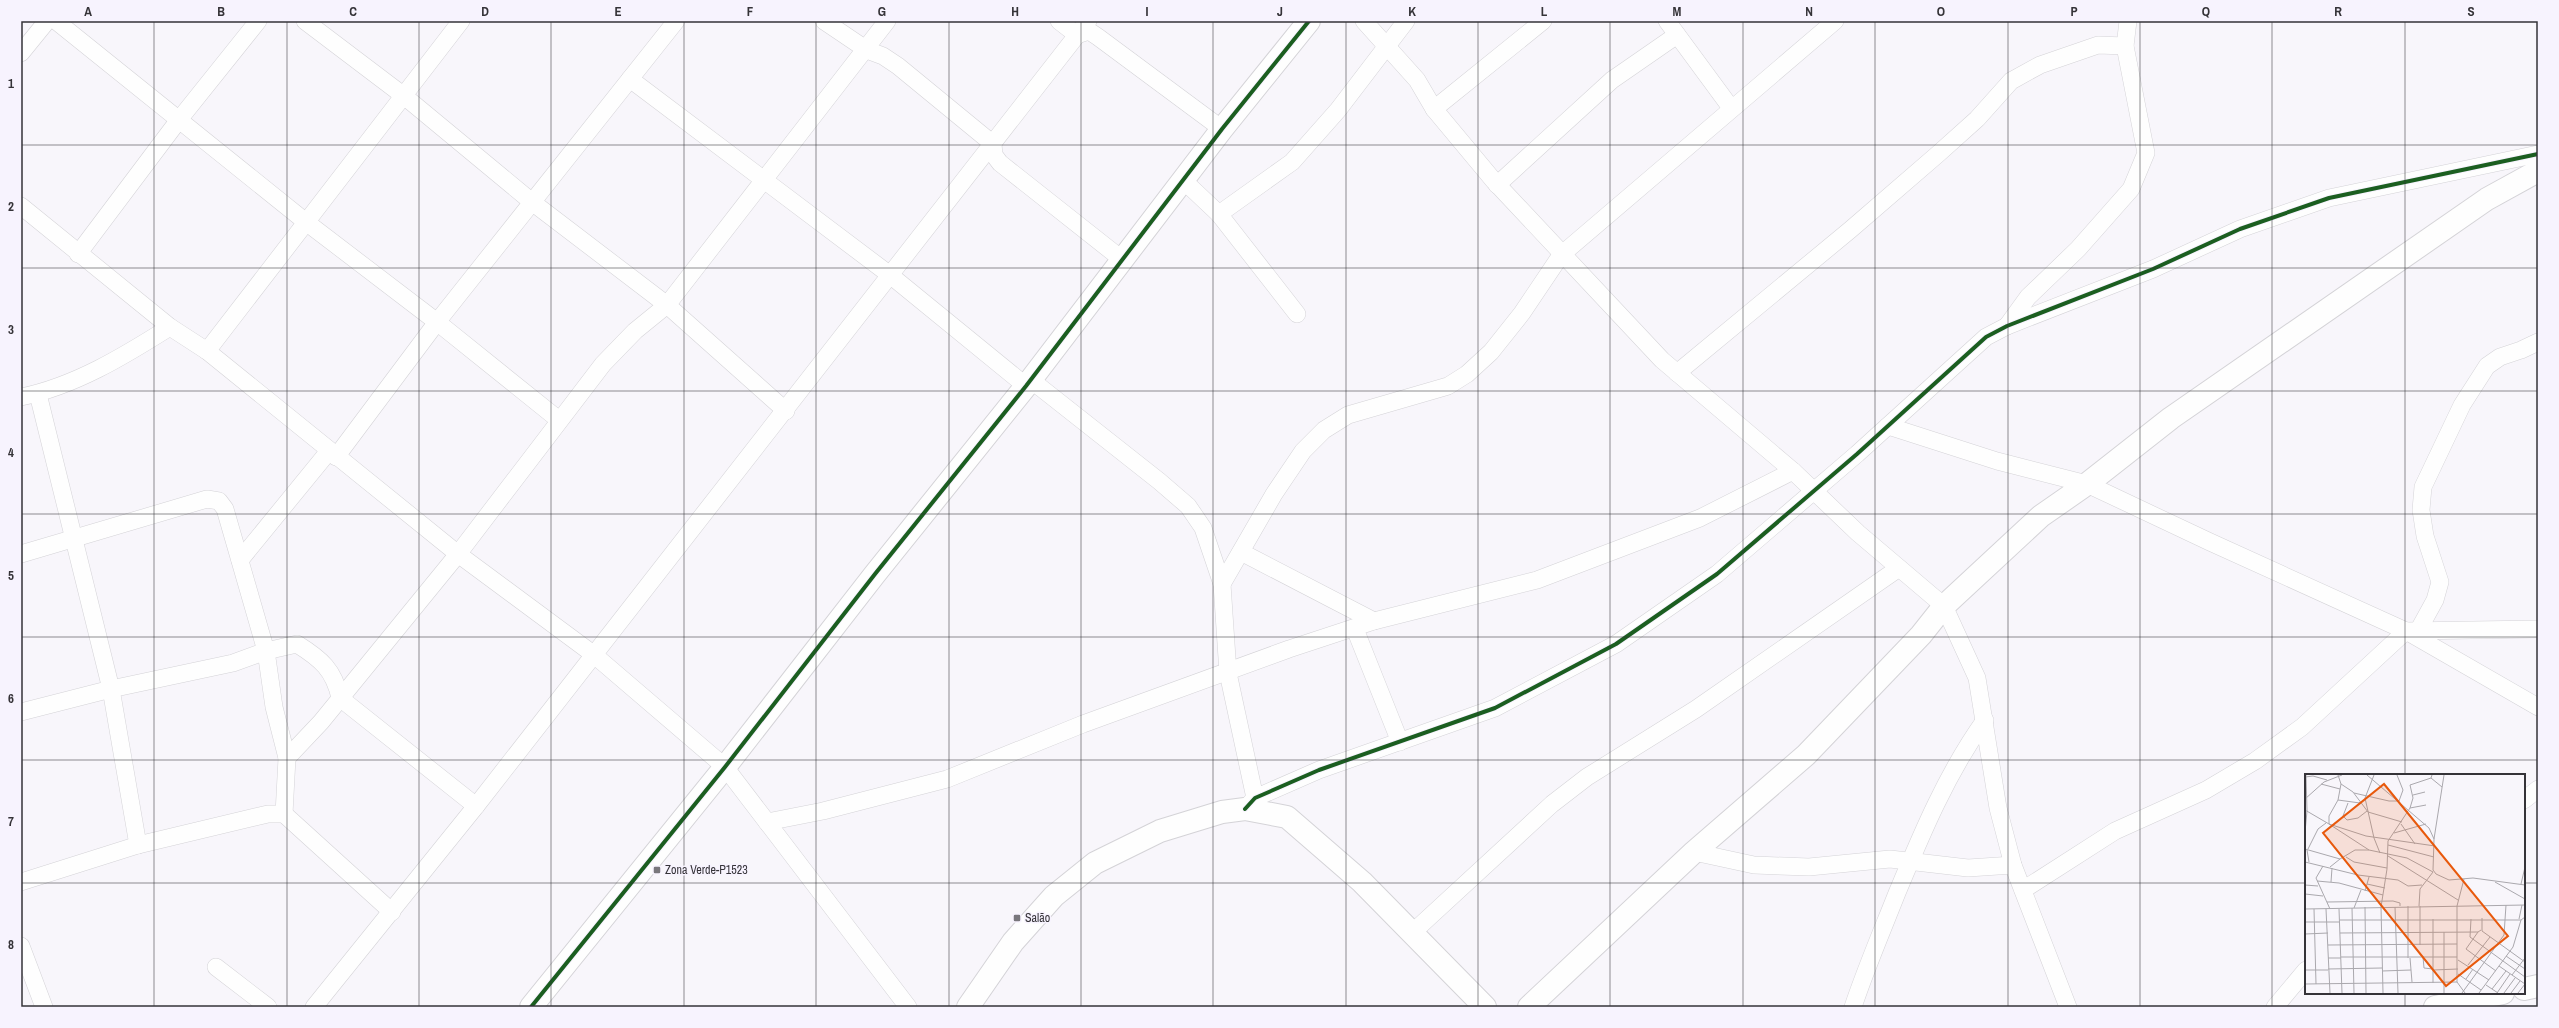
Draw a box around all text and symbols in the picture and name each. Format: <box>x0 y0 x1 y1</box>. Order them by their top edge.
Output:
text: A <box>84 3 92 20</box>
text: B <box>217 3 225 20</box>
text: C <box>349 3 357 20</box>
text: D <box>481 3 489 20</box>
text: E <box>614 3 622 20</box>
text: F <box>747 3 754 20</box>
text: G <box>878 3 886 20</box>
text: H <box>1011 3 1019 20</box>
text: I <box>1146 3 1149 20</box>
text: J <box>1277 3 1283 20</box>
text: K <box>1408 3 1416 20</box>
text: L <box>1541 3 1548 20</box>
text: M <box>1673 3 1682 20</box>
text: N <box>1805 3 1813 20</box>
text: O <box>1937 3 1945 20</box>
text: P <box>2070 3 2078 20</box>
text: Q <box>2202 3 2210 20</box>
text: R <box>2334 3 2342 20</box>
text: S <box>2467 3 2475 20</box>
text: 1 <box>8 75 14 92</box>
text: 2 <box>8 198 14 215</box>
text: 3 <box>8 321 14 338</box>
text: 4 <box>8 444 14 461</box>
text: 5 <box>8 567 14 584</box>
text: 6 <box>8 690 14 707</box>
inset map <box>2305 774 2525 994</box>
text: 7 <box>8 813 14 830</box>
place label: Zona Verde-P1523 <box>665 862 748 878</box>
marker: Zona Verde-P1523 <box>652 865 662 875</box>
place label: Salão <box>1025 910 1050 926</box>
marker: Salão <box>1012 913 1022 923</box>
text: 8 <box>8 936 14 953</box>

